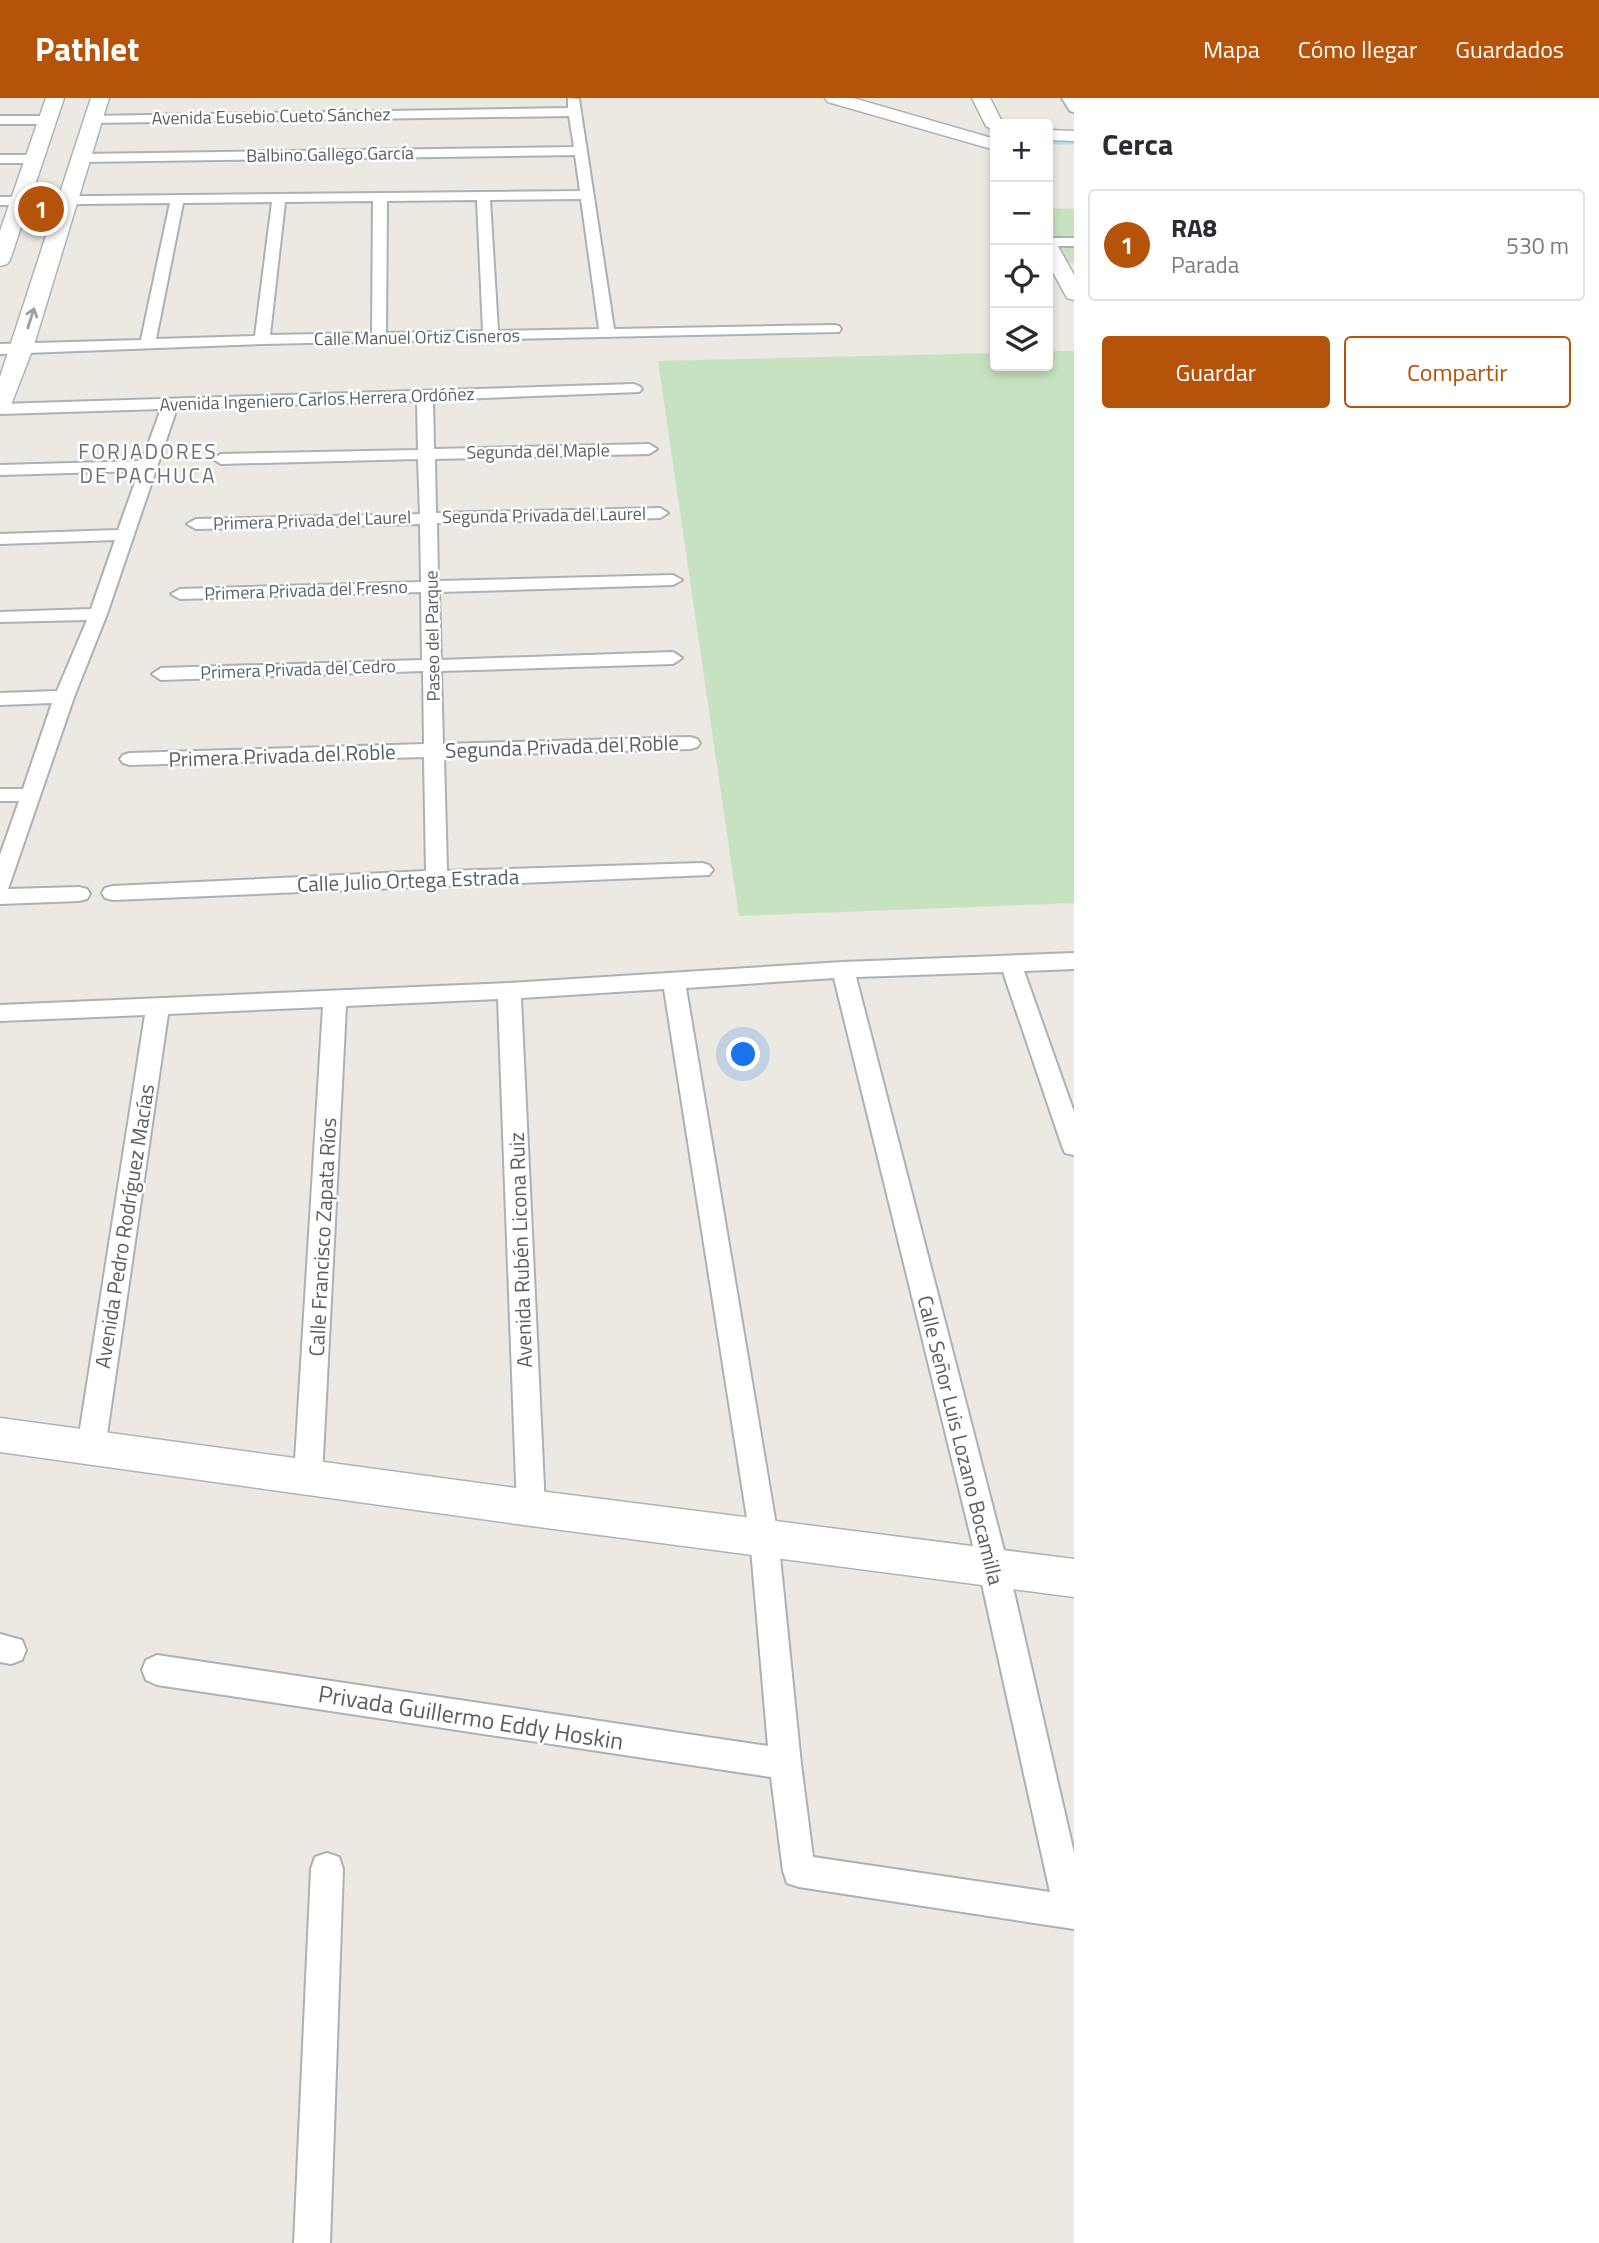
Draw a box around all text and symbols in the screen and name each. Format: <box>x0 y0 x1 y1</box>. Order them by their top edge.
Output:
text: Pathlet <box>35 24 139 74</box>
text: Mapa <box>1203 31 1260 67</box>
text: Cómo llegar <box>1298 31 1417 67</box>
text: Guardados <box>1455 31 1564 67</box>
street label: Avenida Eusebio Cueto Sánchez <box>151 100 391 132</box>
map controls <box>990 119 1053 371</box>
button: + <box>990 119 1053 182</box>
text: Cerca <box>1102 121 1173 167</box>
street label: Balbino Gallego García <box>246 139 414 169</box>
button: − <box>990 182 1053 245</box>
pin: 1 <box>18 183 64 235</box>
text: RA8 <box>1171 208 1217 247</box>
text: 1 <box>1121 228 1133 263</box>
text: 530 m <box>1506 228 1569 263</box>
button: locate <box>990 245 1053 308</box>
text: Parada <box>1171 247 1239 282</box>
one-way arrow <box>26 307 39 329</box>
button: layers <box>990 308 1053 371</box>
street label: Calle Manuel Ortiz Cisneros <box>314 322 520 352</box>
button: Guardar <box>1102 336 1330 408</box>
button: Compartir <box>1344 336 1571 408</box>
street label: Avenida Ingeniero Carlos Herrera Ordóñez <box>159 380 475 418</box>
district label: FORJADORES DE PACHUCA <box>78 435 218 491</box>
street label: Segunda del Maple <box>466 436 610 466</box>
street label: Segunda Privada del Laurel <box>442 500 646 530</box>
street label: Primera Privada del Laurel <box>212 503 412 537</box>
street label: Paseo del Parque <box>417 570 447 702</box>
street label: Primera Privada del Fresno <box>204 573 408 607</box>
street label: Primera Privada del Cedro <box>200 652 396 686</box>
street label: Segunda Privada del Roble <box>445 726 679 766</box>
street label: Primera Privada del Roble <box>168 735 396 775</box>
street label: Calle Julio Ortega Estrada <box>296 860 520 900</box>
your location <box>726 1037 760 1071</box>
street label: Avenida Pedro Rodríguez Macías <box>86 1082 162 1370</box>
street label: Calle Francisco Zapata Ríos <box>300 1117 344 1357</box>
street label: Avenida Rubén Licona Ruiz <box>500 1132 540 1368</box>
street label: Calle Señor Luis Lozano Bocamilla <box>910 1292 1013 1589</box>
street label: Privada Guillermo Eddy Hoskin <box>316 1675 626 1759</box>

